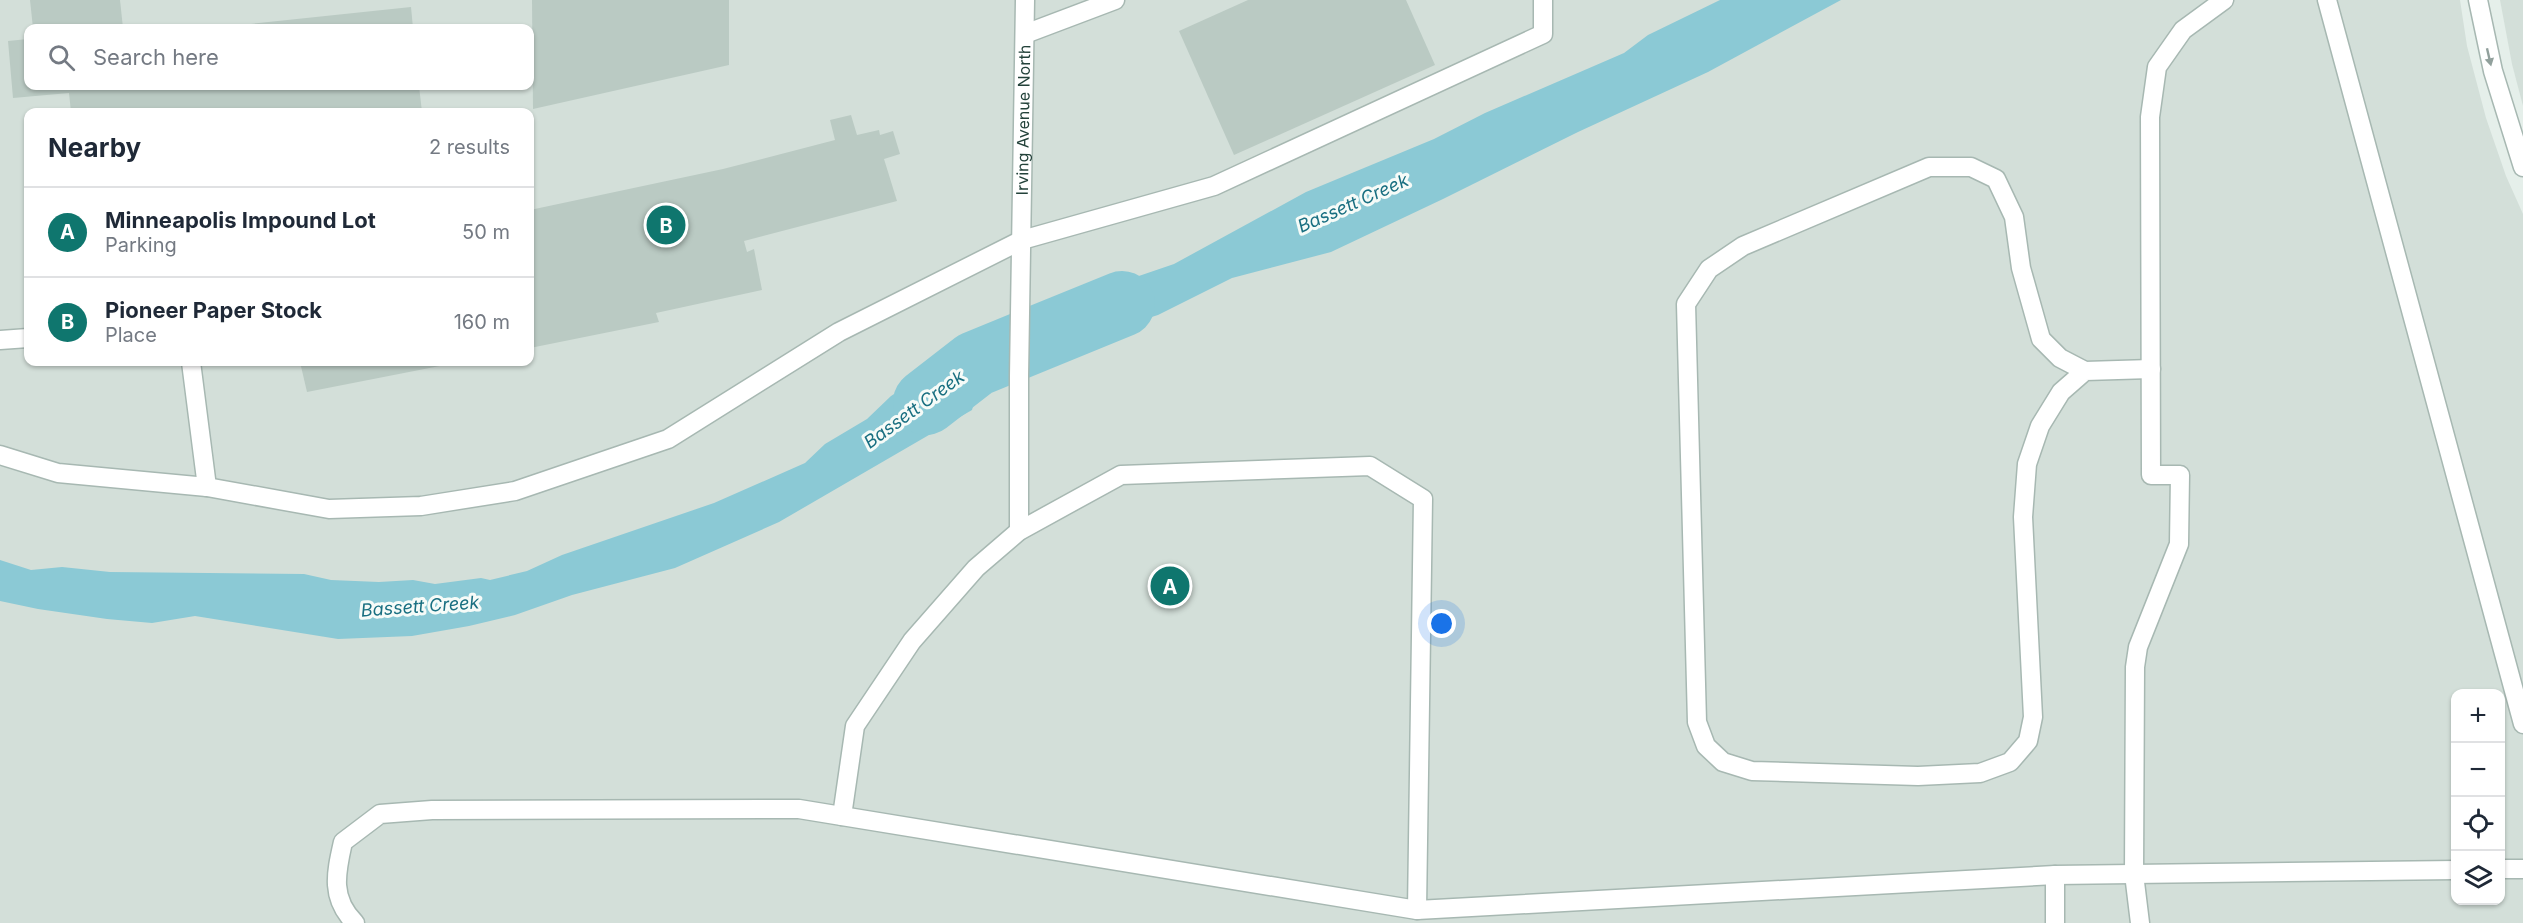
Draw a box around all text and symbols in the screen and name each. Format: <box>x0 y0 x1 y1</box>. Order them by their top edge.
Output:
search box <box>24 24 534 90</box>
icon: search <box>45 41 78 74</box>
text: Search here <box>93 44 219 70</box>
street label: Irving Avenue North <box>1012 45 1034 195</box>
one-way arrow <box>2485 48 2495 67</box>
text: Nearby <box>48 132 141 163</box>
text: 2 results <box>429 135 510 159</box>
water label: Bassett Creek <box>1294 169 1413 237</box>
pin: B <box>646 202 686 248</box>
text: Minneapolis Impound Lot <box>105 207 376 233</box>
text: A <box>60 220 75 244</box>
text: 50 m <box>462 220 510 244</box>
text: Parking <box>105 233 177 257</box>
text: Pioneer Paper Stock <box>105 297 322 323</box>
text: B <box>61 310 74 334</box>
text: 160 m <box>454 310 510 334</box>
text: Place <box>105 323 157 347</box>
water label: Bassett Creek <box>860 365 969 452</box>
pin: A <box>1150 564 1190 608</box>
water label: Bassett Creek <box>360 591 481 621</box>
your location <box>1427 609 1456 638</box>
map controls <box>2451 689 2505 905</box>
button: + <box>2451 689 2505 743</box>
button: − <box>2451 743 2505 797</box>
button: locate <box>2451 797 2505 851</box>
button: layers <box>2451 851 2505 905</box>

